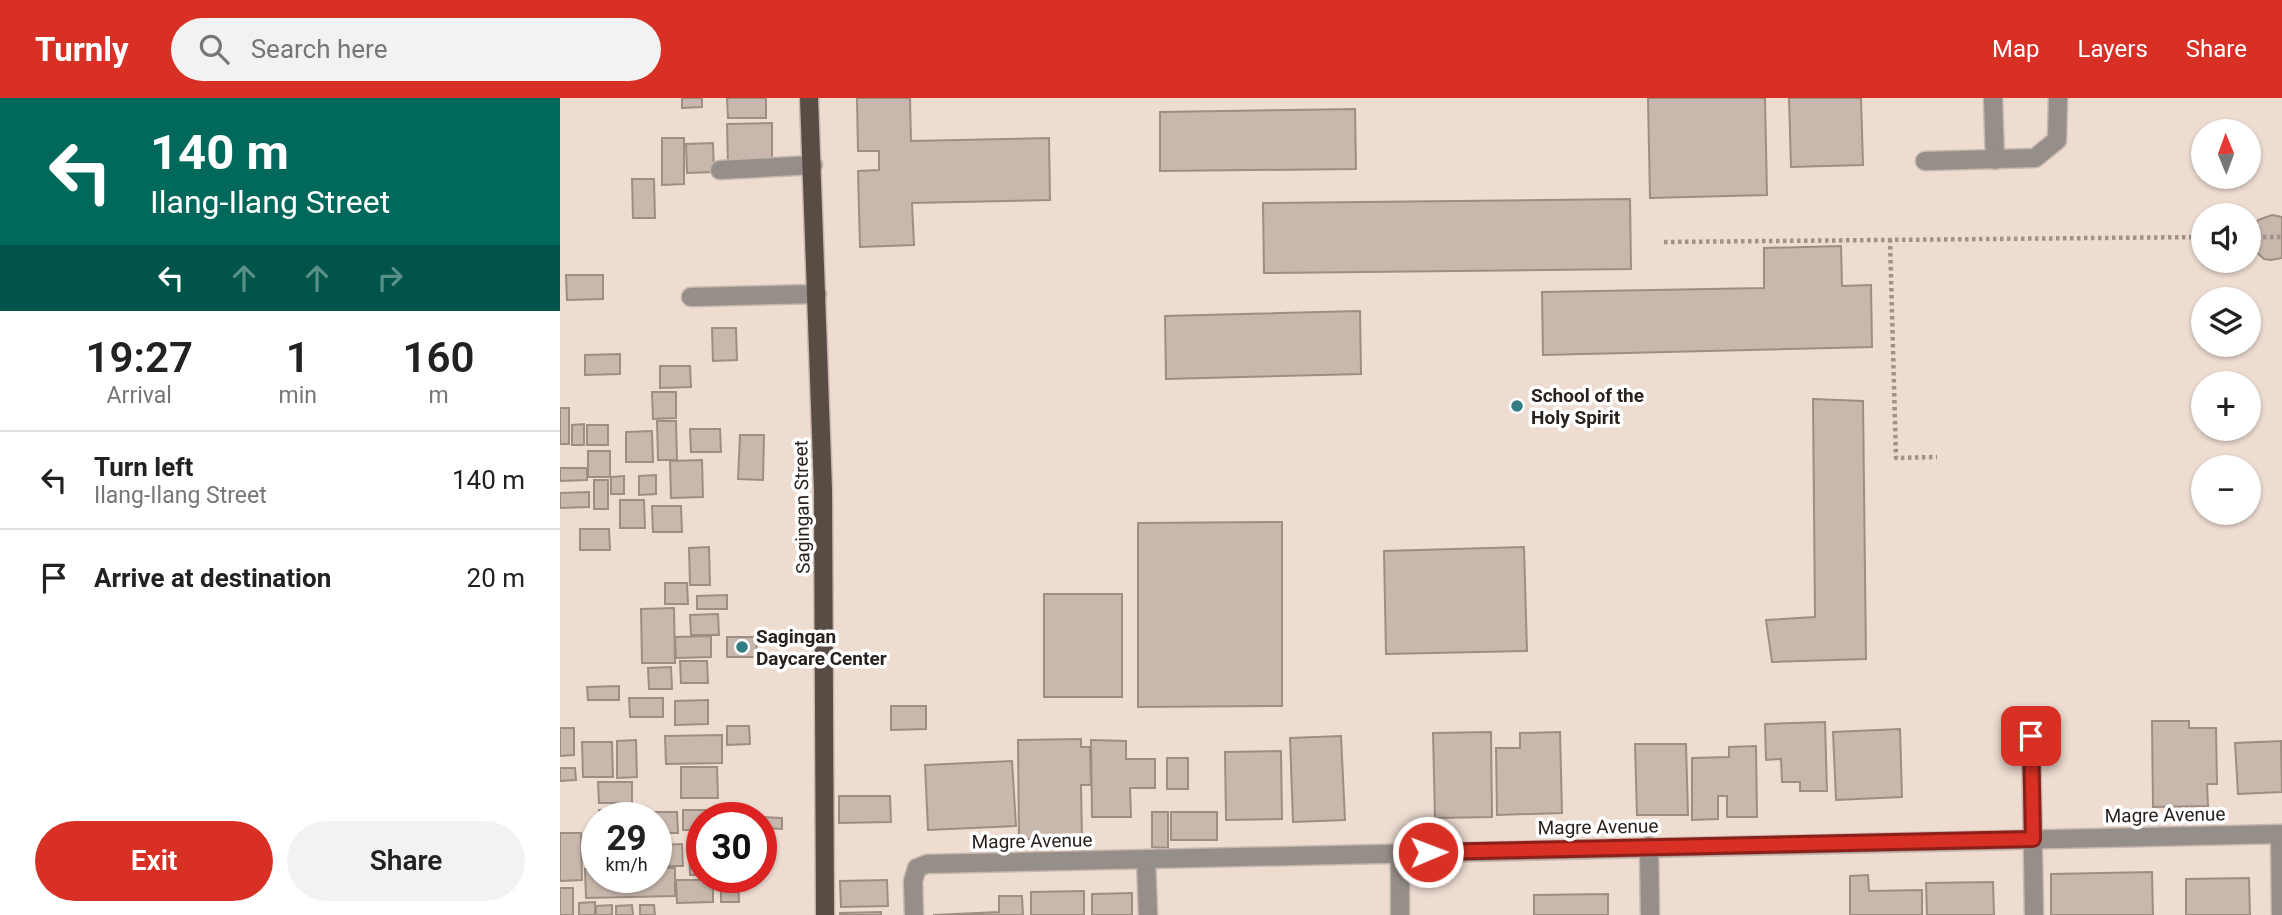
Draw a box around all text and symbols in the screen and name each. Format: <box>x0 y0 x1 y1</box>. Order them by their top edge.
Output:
search box <box>171 18 661 81</box>
text: Turnly <box>35 30 129 69</box>
icon: search <box>195 30 233 68</box>
text: Search here <box>251 34 387 64</box>
text: Map <box>1992 35 2040 63</box>
text: Layers <box>2078 35 2148 63</box>
text: Share <box>2186 35 2247 63</box>
north arrow <box>2191 119 2261 189</box>
map controls <box>2191 119 2261 525</box>
text: 140 m <box>150 124 289 181</box>
icon: left <box>35 126 126 217</box>
text: Ilang-Ilang Street <box>150 183 390 221</box>
button: sound <box>2191 203 2261 273</box>
icon: left <box>152 259 190 297</box>
icon: ahead <box>225 259 263 297</box>
icon: ahead <box>298 259 336 297</box>
icon: right <box>371 259 409 297</box>
button: layers <box>2191 287 2261 357</box>
text: 19:27 <box>86 333 193 382</box>
text: 1 <box>286 333 310 382</box>
text: 160 <box>402 333 474 382</box>
button: + <box>2191 371 2261 441</box>
text: Arrival <box>107 382 172 409</box>
text: min <box>278 382 317 409</box>
text: m <box>428 382 449 409</box>
place label: School of the Holy Spirit <box>1531 384 1644 429</box>
marker: School of the Holy Spirit <box>1509 398 1525 414</box>
street label: Sagingan Street <box>789 440 815 574</box>
text: Turn left <box>94 452 193 482</box>
button: − <box>2191 455 2261 525</box>
icon: left <box>35 461 73 499</box>
text: 140 m <box>452 465 525 495</box>
text: Ilang-Ilang Street <box>94 482 267 509</box>
icon: arrive <box>35 559 73 597</box>
text: Arrive at destination <box>94 563 331 593</box>
text: 20 m <box>467 563 525 593</box>
place label: Sagingan Daycare Center <box>756 625 887 670</box>
marker: Sagingan Daycare Center <box>734 639 750 655</box>
pin <box>2001 706 2061 766</box>
icon: arrive <box>2012 717 2050 755</box>
speed limit sign: 30 <box>686 802 777 893</box>
street label: Magre Avenue <box>2104 802 2226 828</box>
street label: Magre Avenue <box>1537 814 1659 840</box>
position arrow <box>1391 815 1465 889</box>
text: 29 <box>606 818 647 859</box>
button: Exit <box>35 821 273 901</box>
button: Share <box>287 821 525 901</box>
street label: Magre Avenue <box>971 828 1093 854</box>
text: km/h <box>605 854 648 875</box>

